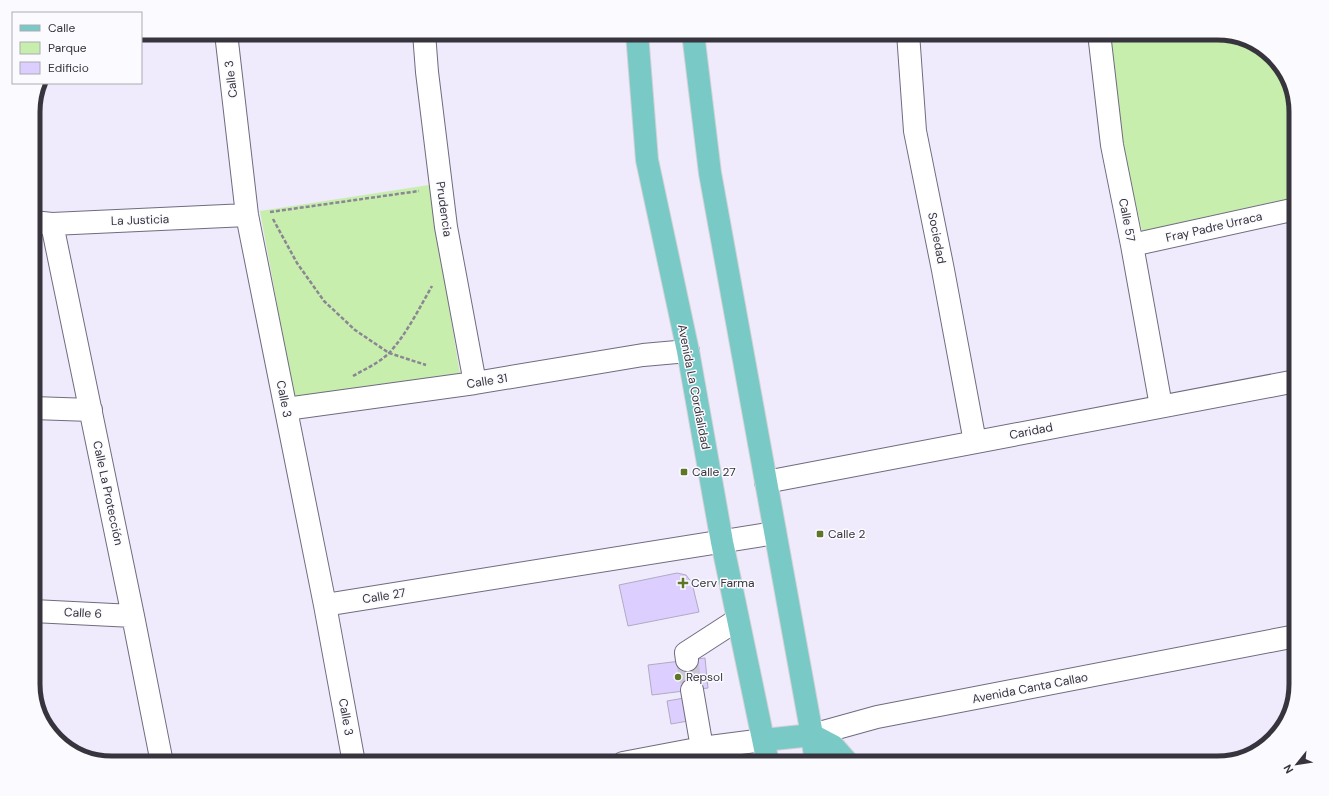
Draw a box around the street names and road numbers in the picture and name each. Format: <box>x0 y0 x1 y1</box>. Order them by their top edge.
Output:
street label: Calle 3 <box>221 59 241 99</box>
street label: Prudencia <box>432 180 456 238</box>
street label: Calle 57 <box>1115 197 1139 243</box>
street label: Fray Padre Urraca <box>1164 208 1264 246</box>
street label: La Justicia <box>110 211 170 229</box>
street label: Sociedad <box>924 211 950 265</box>
street label: Avenida La Cordialidad <box>674 323 714 451</box>
street label: Calle 31 <box>465 370 509 392</box>
street label: Calle 3 <box>273 379 295 419</box>
street label: Caridad <box>1008 419 1054 443</box>
street label: Calle La Protección <box>89 439 127 547</box>
street label: Calle 27 <box>361 585 407 607</box>
street label: Calle 6 <box>64 604 102 622</box>
street label: Avenida Canta Callao <box>971 669 1089 707</box>
street label: Calle 3 <box>335 697 357 737</box>

